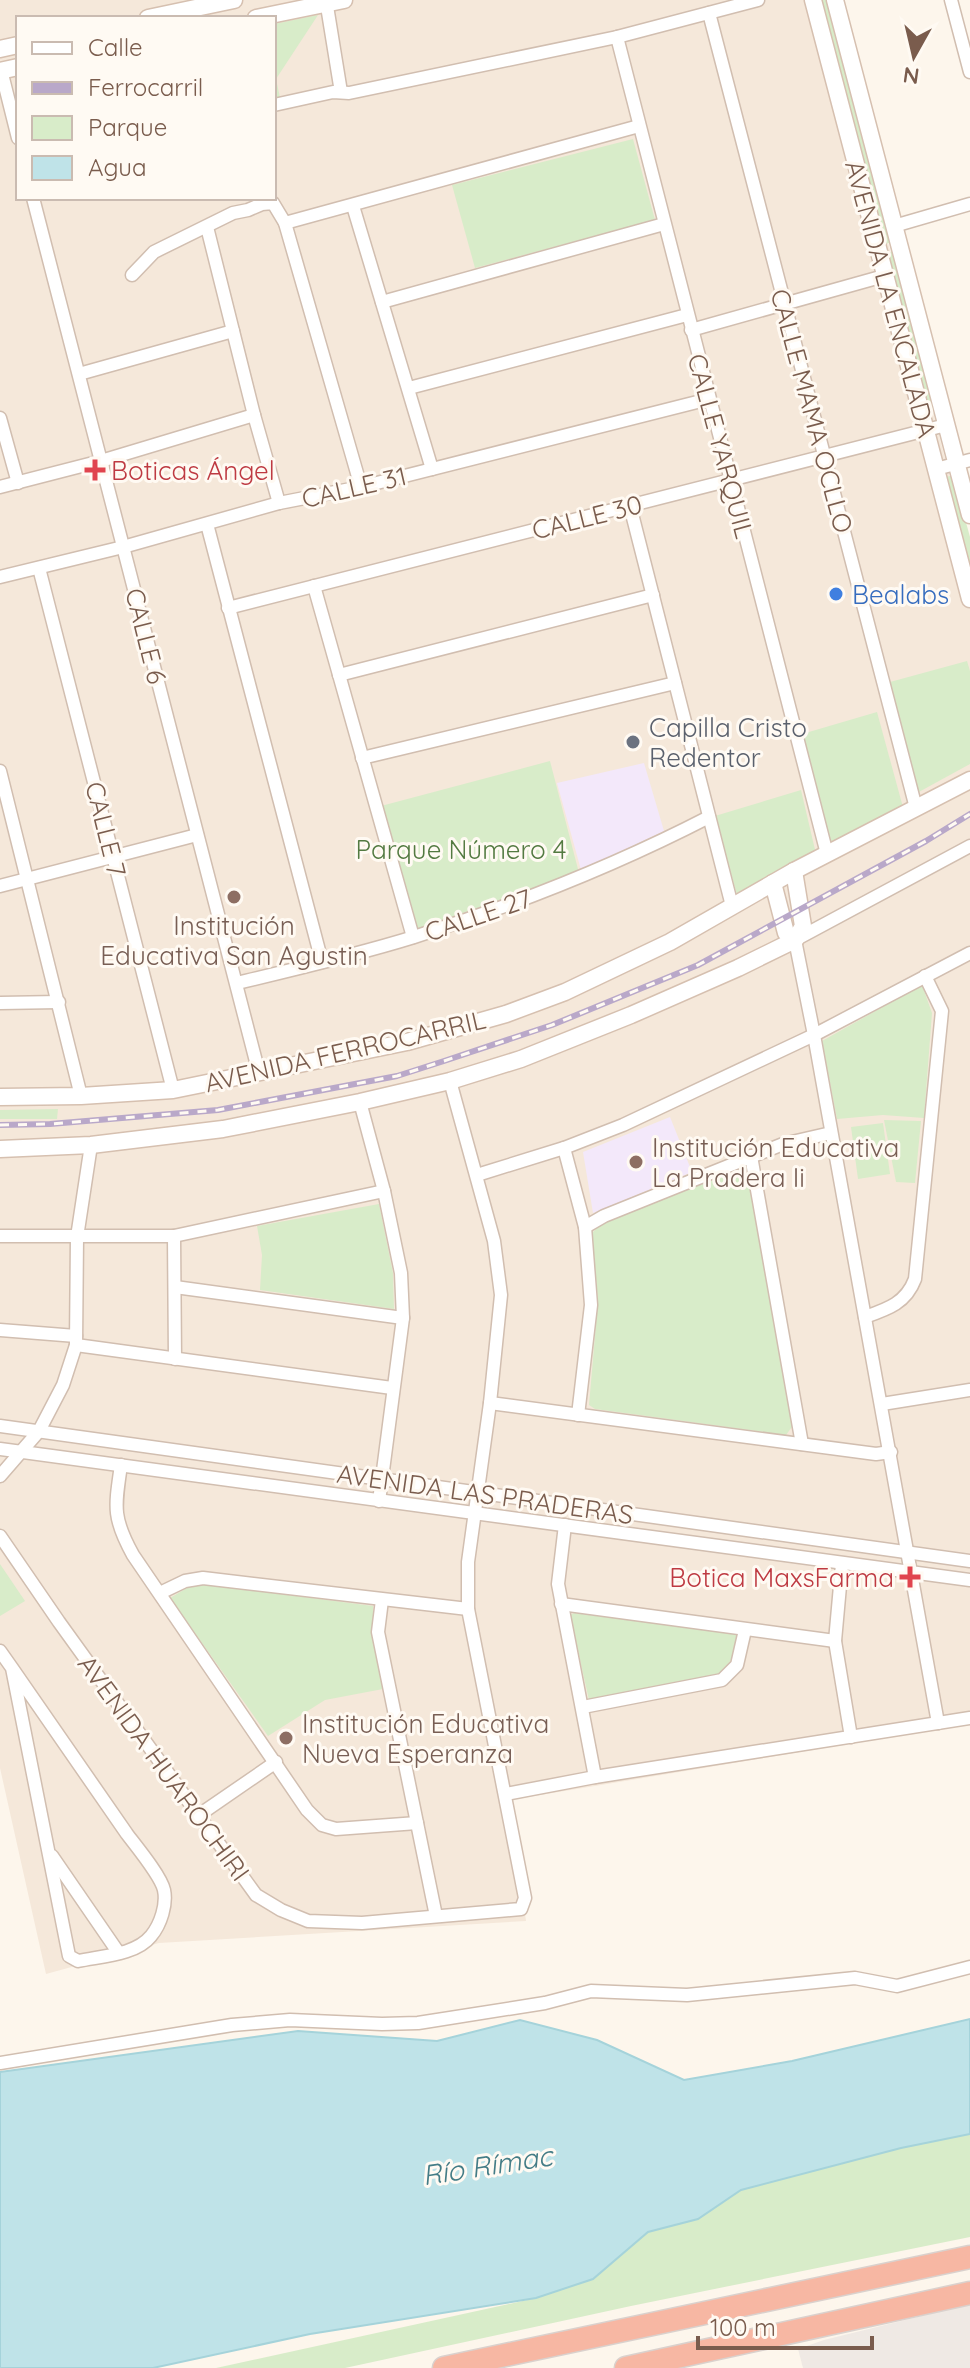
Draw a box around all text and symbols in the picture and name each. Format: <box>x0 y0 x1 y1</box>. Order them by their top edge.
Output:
legend <box>16 16 276 200</box>
north arrow <box>874 16 954 96</box>
text: Calle <box>88 32 143 62</box>
text: N <box>901 61 921 91</box>
text: Ferrocarril <box>88 72 203 102</box>
text: Parque <box>88 112 167 142</box>
text: Agua <box>88 152 147 182</box>
street label: AVENIDA LA ENCALADA <box>838 157 944 441</box>
street label: CALLE MAMA OCLLO <box>764 285 860 537</box>
street label: CALLE YARQUIL <box>681 350 762 542</box>
place label: Boticas Ángel <box>111 454 275 487</box>
street label: CALLE 31 <box>298 459 410 515</box>
marker: Boticas Ángel <box>86 461 104 479</box>
street label: CALLE 30 <box>528 487 646 547</box>
place label: Bealabs <box>852 578 949 611</box>
street label: CALLE 6 <box>118 585 174 687</box>
marker: Bealabs <box>827 585 845 603</box>
place label: Capilla Cristo Redentor <box>649 711 807 774</box>
marker: Capilla Cristo Redentor <box>624 733 642 751</box>
street label: CALLE 7 <box>78 778 134 880</box>
park label: Parque Número 4 <box>356 833 566 866</box>
street label: CALLE 27 <box>420 881 536 949</box>
marker: Institución Educativa San Agustin <box>225 888 243 906</box>
place label: Institución Educativa San Agustin <box>100 909 368 972</box>
street label: AVENIDA FERROCARRIL <box>201 1003 489 1099</box>
place label: Institución Educativa La Pradera Ii <box>652 1131 899 1194</box>
marker: Institución Educativa La Pradera Ii <box>627 1153 645 1171</box>
street label: AVENIDA LAS PRADERAS <box>335 1457 635 1531</box>
place label: Botica MaxsFarma <box>669 1561 894 1594</box>
marker: Botica MaxsFarma <box>901 1568 919 1586</box>
street label: AVENIDA HUAROCHIRI <box>71 1649 257 1887</box>
place label: Institución Educativa Nueva Esperanza <box>302 1707 549 1770</box>
marker: Institución Educativa Nueva Esperanza <box>277 1729 295 1747</box>
water label: Río Rímac <box>420 2137 557 2193</box>
scale bar <box>698 2300 872 2350</box>
text: 100 m <box>710 2312 776 2342</box>

